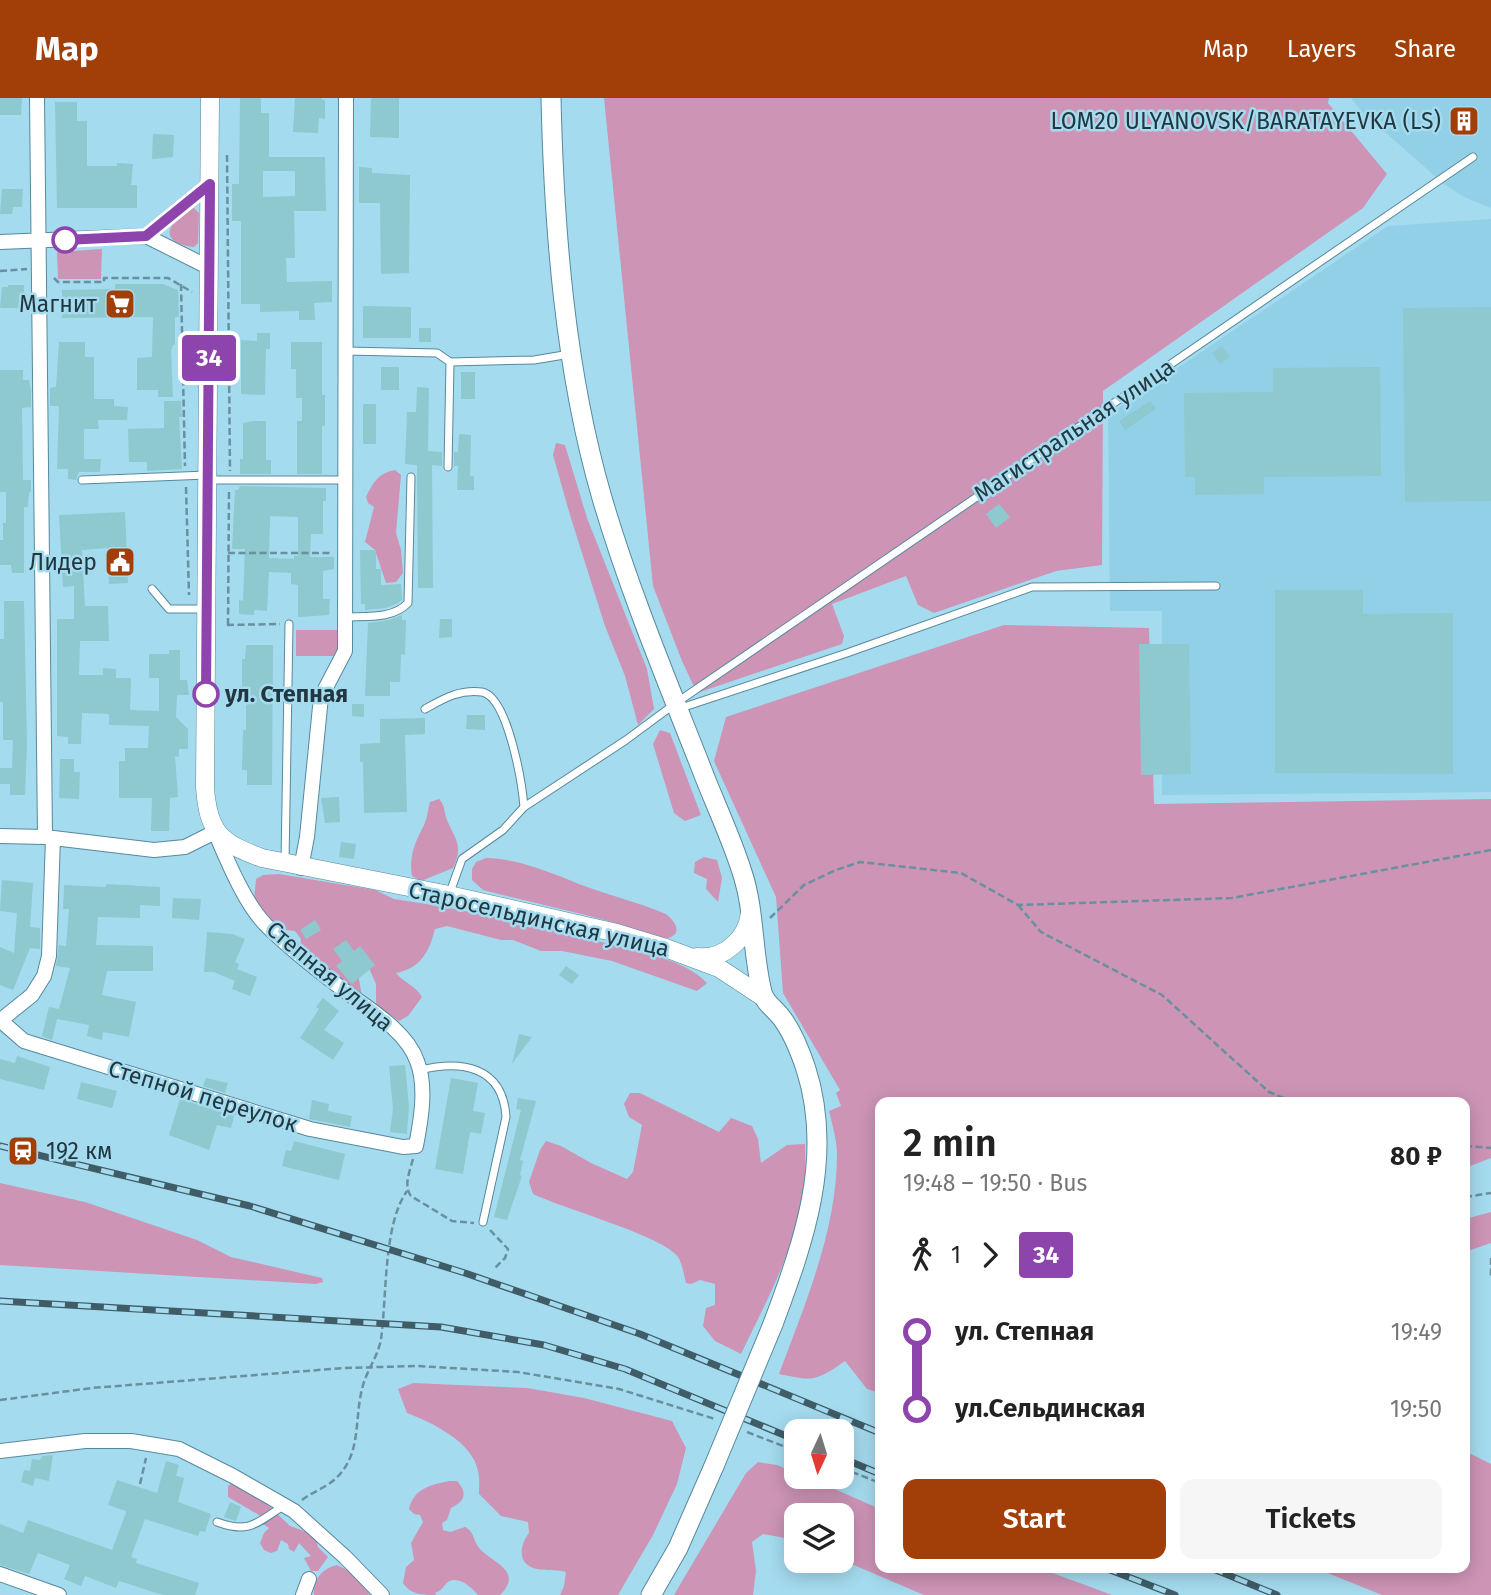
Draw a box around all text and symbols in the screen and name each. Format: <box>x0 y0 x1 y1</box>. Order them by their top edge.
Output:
text: Map <box>35 29 99 69</box>
text: Map <box>1203 35 1249 63</box>
text: Layers <box>1287 35 1356 63</box>
text: Share <box>1394 35 1456 63</box>
building icon: LOM20 ULYANOVSK/BARATAYEVKA (LS) <box>1447 104 1481 138</box>
place label: LOM20 ULYANOVSK/BARATAYEVKA (LS) <box>1050 107 1441 135</box>
unlabelled marker <box>52 227 78 253</box>
supermarket icon: Магнит <box>103 287 137 321</box>
place label: Магнит <box>19 290 98 318</box>
line badge: 34 <box>178 335 241 381</box>
text: 34 <box>196 344 222 372</box>
street label: Магистральная улица <box>969 353 1179 507</box>
public building icon: Лидер <box>103 545 137 579</box>
place label: Лидер <box>29 548 97 576</box>
place label: ул. Степная <box>224 680 348 708</box>
marker: ул. Степная <box>193 681 219 707</box>
street label: Старосельдинская улица <box>406 875 672 963</box>
street label: Степная улица <box>261 915 399 1037</box>
street label: Степной переулок <box>105 1054 301 1138</box>
text: 2 min <box>903 1120 997 1166</box>
station icon: 192 км <box>6 1134 40 1168</box>
place label: 192 км <box>46 1137 112 1165</box>
text: 80 ₽ <box>1390 1141 1442 1172</box>
text: 19:48 – 19:50 · Bus <box>903 1169 1087 1197</box>
icon: walk <box>903 1236 941 1274</box>
icon: forward <box>971 1236 1009 1274</box>
text: 1 <box>951 1241 961 1269</box>
text: 34 <box>1033 1241 1059 1269</box>
text: ул. Степная <box>955 1316 1094 1347</box>
text: 19:49 <box>1391 1318 1442 1346</box>
text: ул.Сельдинская <box>955 1393 1146 1424</box>
text: 19:50 <box>1390 1395 1442 1423</box>
north arrow <box>784 1419 854 1489</box>
map controls <box>784 1419 854 1573</box>
button: Start <box>903 1479 1166 1559</box>
button: Tickets <box>1180 1479 1442 1559</box>
button: layers <box>784 1503 854 1573</box>

